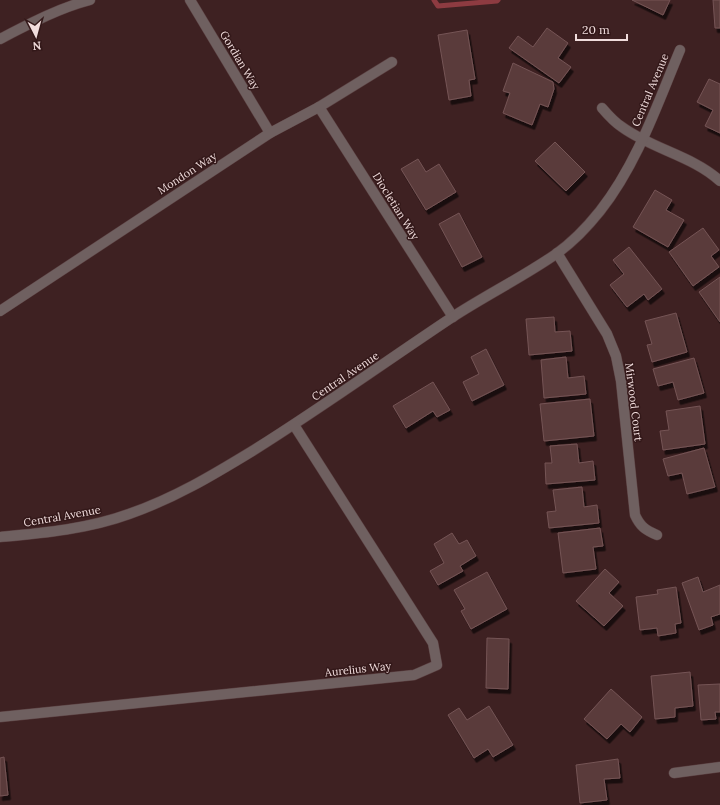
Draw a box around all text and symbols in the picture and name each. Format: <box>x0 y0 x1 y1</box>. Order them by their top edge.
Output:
north arrow <box>16 16 56 56</box>
scale bar <box>576 16 627 42</box>
text: 20 m <box>582 22 610 37</box>
street label: Gordian Way <box>217 28 263 92</box>
text: N <box>32 39 42 53</box>
street label: Central Avenue <box>628 51 672 129</box>
street label: Mondon Way <box>155 149 219 197</box>
street label: Diocletian Way <box>370 170 422 242</box>
street label: Central Avenue <box>309 348 381 404</box>
street label: Mirwood Court <box>622 362 646 443</box>
street label: Central Avenue <box>22 502 102 530</box>
street label: Aurelius Way <box>323 659 392 680</box>

